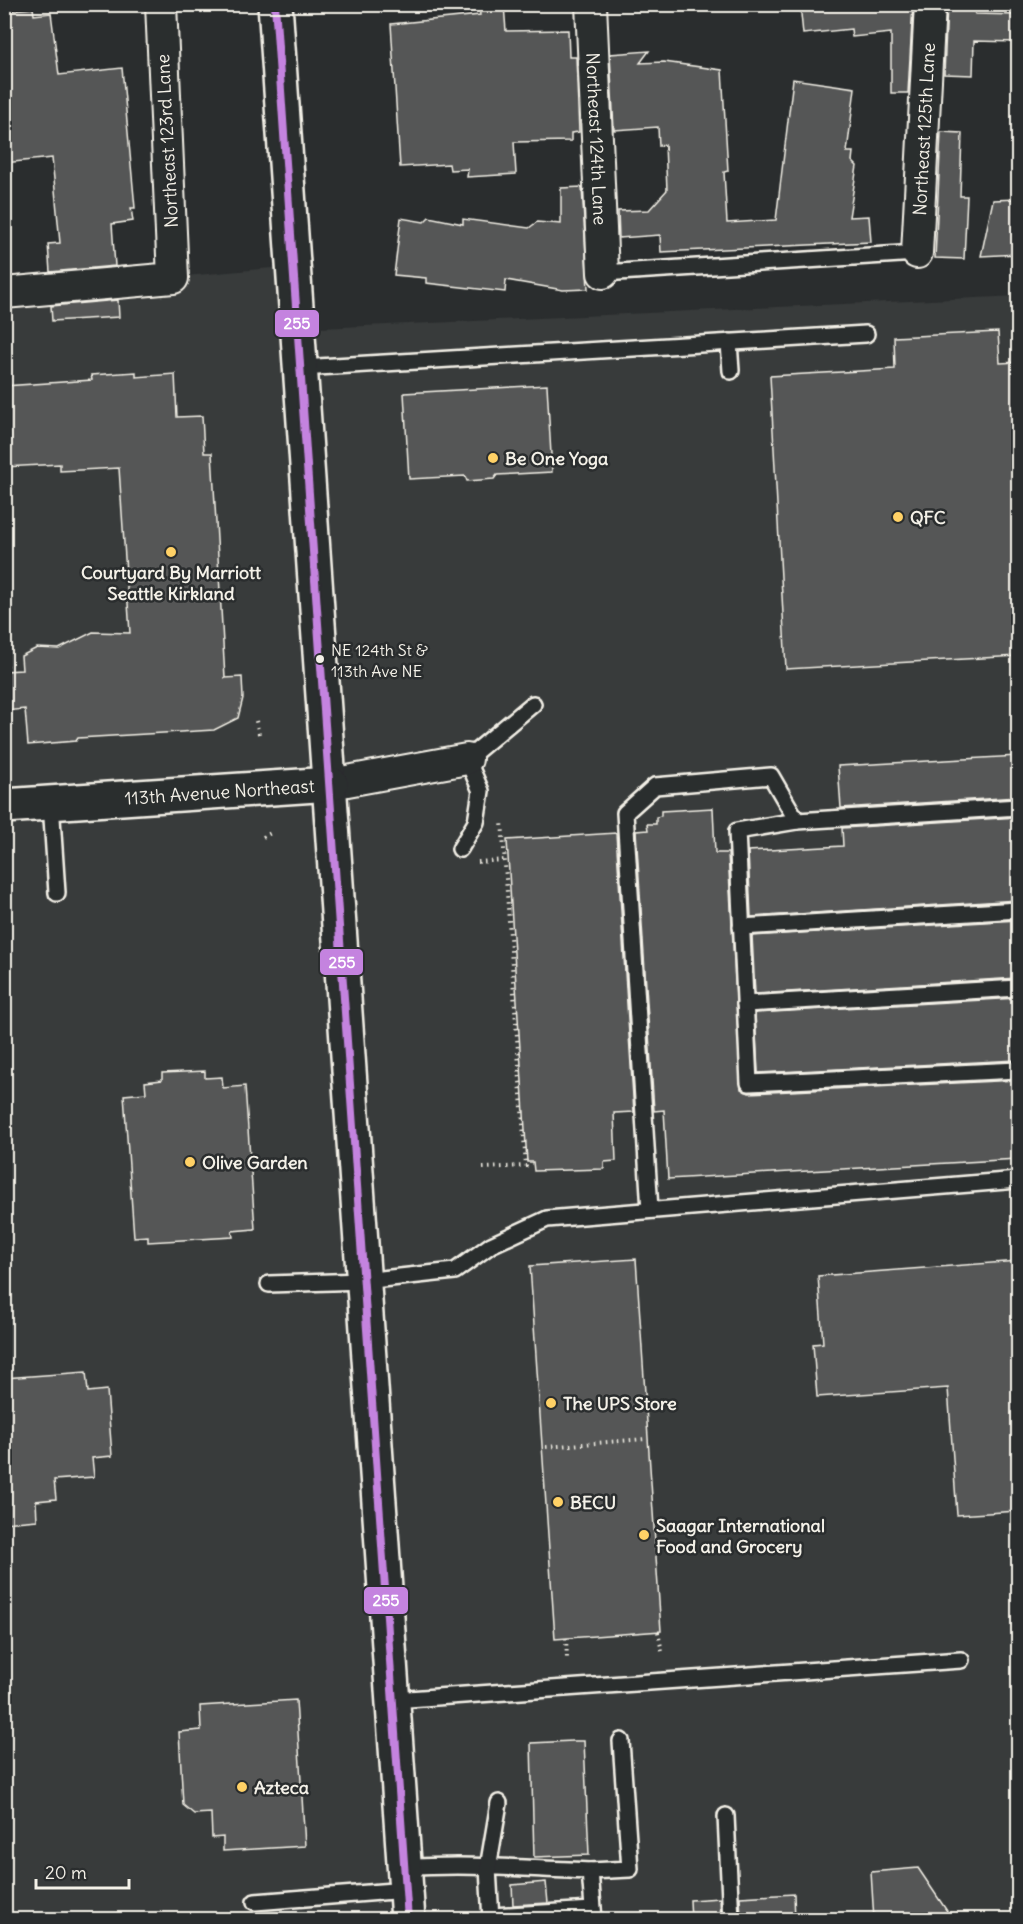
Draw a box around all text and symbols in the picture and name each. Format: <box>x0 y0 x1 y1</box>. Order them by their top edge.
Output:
street label: Northeast 125th Lane <box>907 42 939 216</box>
street label: Northeast 124th Lane <box>582 52 612 226</box>
street label: Northeast 123rd Lane <box>151 54 183 228</box>
line badge: 255 <box>274 309 320 338</box>
text: 255 <box>283 313 311 333</box>
place label: Be One Yoga <box>505 447 608 470</box>
marker: Be One Yoga <box>486 451 500 465</box>
place label: QFC <box>910 506 946 529</box>
marker: QFC <box>891 510 905 524</box>
marker: Courtyard By Marriott Seattle Kirkland <box>164 545 178 559</box>
place label: Courtyard By Marriott Seattle Kirkland <box>81 561 262 605</box>
place label: NE 124th St & 113th Ave NE <box>331 640 428 681</box>
marker: NE 124th St & 113th Ave NE <box>314 653 326 665</box>
street label: 113th Avenue Northeast <box>124 774 315 809</box>
line badge: 255 <box>319 948 364 976</box>
text: 255 <box>328 952 356 972</box>
place label: Olive Garden <box>202 1151 308 1174</box>
marker: Olive Garden <box>183 1155 197 1169</box>
place label: The UPS Store <box>563 1392 677 1415</box>
marker: The UPS Store <box>544 1396 558 1410</box>
place label: BECU <box>570 1491 616 1514</box>
marker: BECU <box>551 1495 565 1509</box>
place label: Saagar International Food and Grocery <box>656 1514 825 1558</box>
marker: Saagar International Food and Grocery <box>637 1528 651 1542</box>
line badge: 255 <box>363 1586 409 1615</box>
text: 255 <box>372 1590 400 1610</box>
place label: Azteca <box>254 1776 309 1799</box>
marker: Azteca <box>235 1780 249 1794</box>
scale bar <box>36 1852 129 1890</box>
text: 20 m <box>45 1861 87 1884</box>

